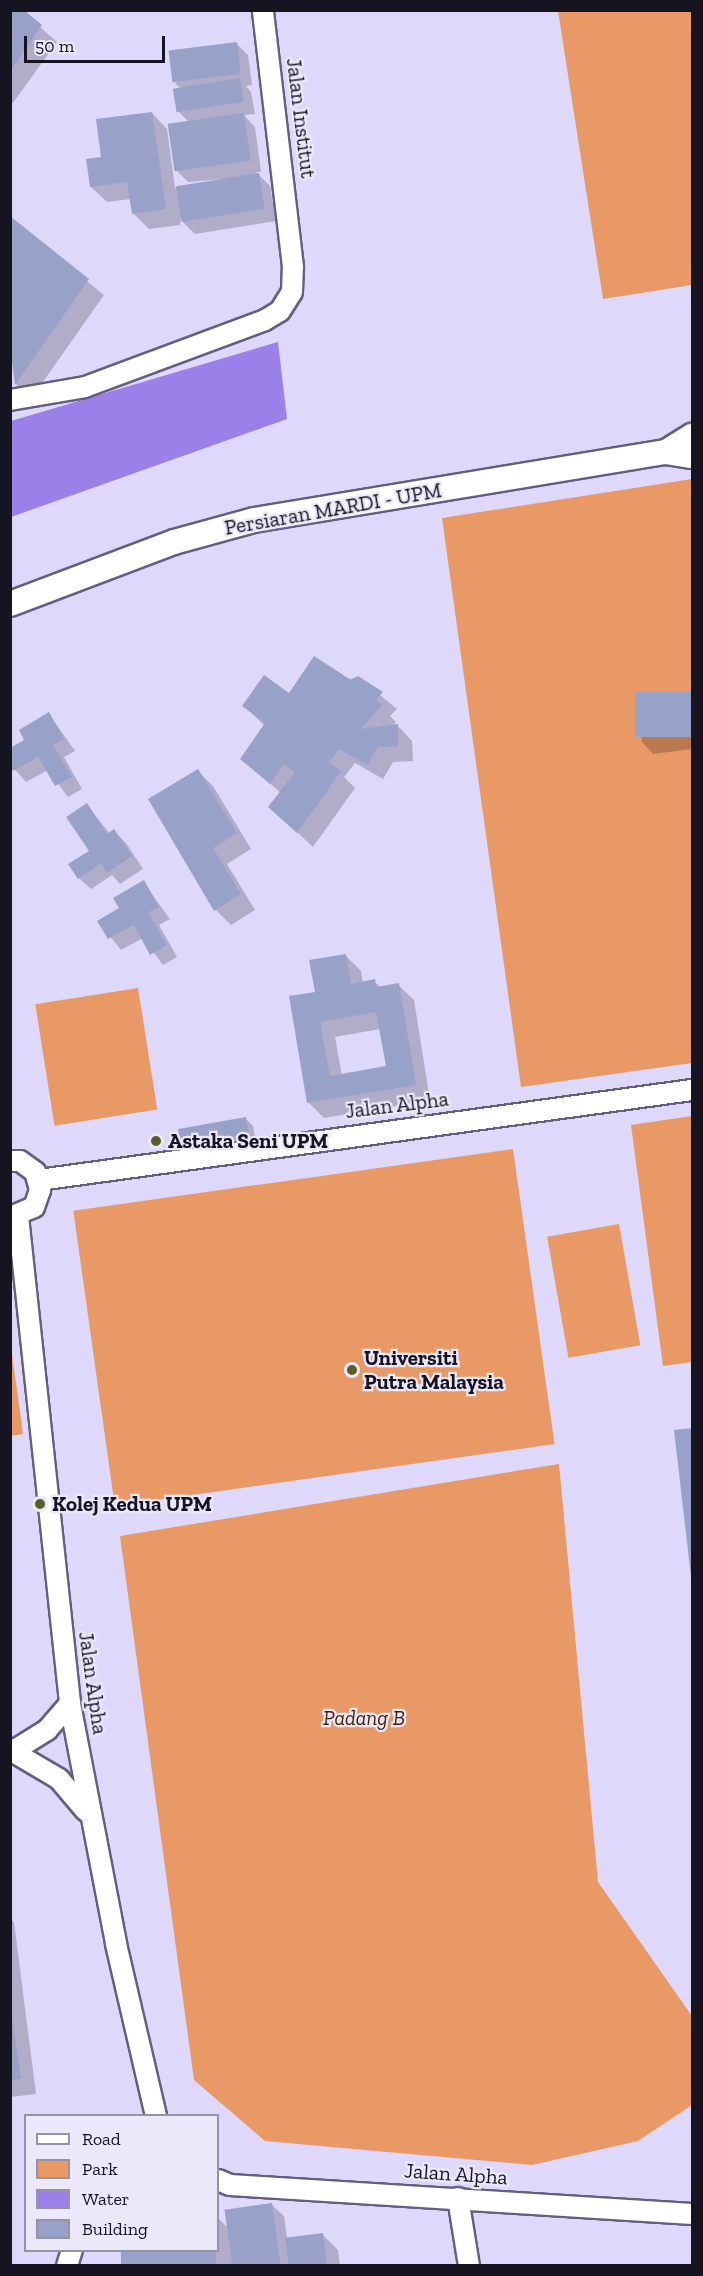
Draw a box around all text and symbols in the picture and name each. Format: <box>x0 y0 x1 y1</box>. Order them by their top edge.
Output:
scale bar <box>27 24 168 62</box>
text: 50 m <box>35 35 74 57</box>
street label: Jalan Institut <box>281 57 321 179</box>
street label: Persiaran MARDI - UPM <box>222 477 444 541</box>
street label: Jalan Alpha <box>344 1086 450 1124</box>
place label: Astaka Seni UPM <box>168 1128 328 1154</box>
marker: Astaka Seni UPM <box>149 1134 163 1148</box>
place label: Universiti Putra Malaysia <box>364 1345 504 1395</box>
marker: Universiti Putra Malaysia <box>345 1363 359 1377</box>
place label: Kolej Kedua UPM <box>52 1491 212 1517</box>
marker: Kolej Kedua UPM <box>33 1497 47 1511</box>
street label: Jalan Alpha <box>73 1630 113 1736</box>
park label: Padang B <box>323 1705 405 1731</box>
legend <box>24 2114 219 2252</box>
text: Road <box>82 2128 121 2150</box>
text: Park <box>82 2158 118 2180</box>
street label: Jalan Alpha <box>403 2158 509 2190</box>
text: Water <box>82 2188 129 2210</box>
text: Building <box>82 2218 148 2240</box>

